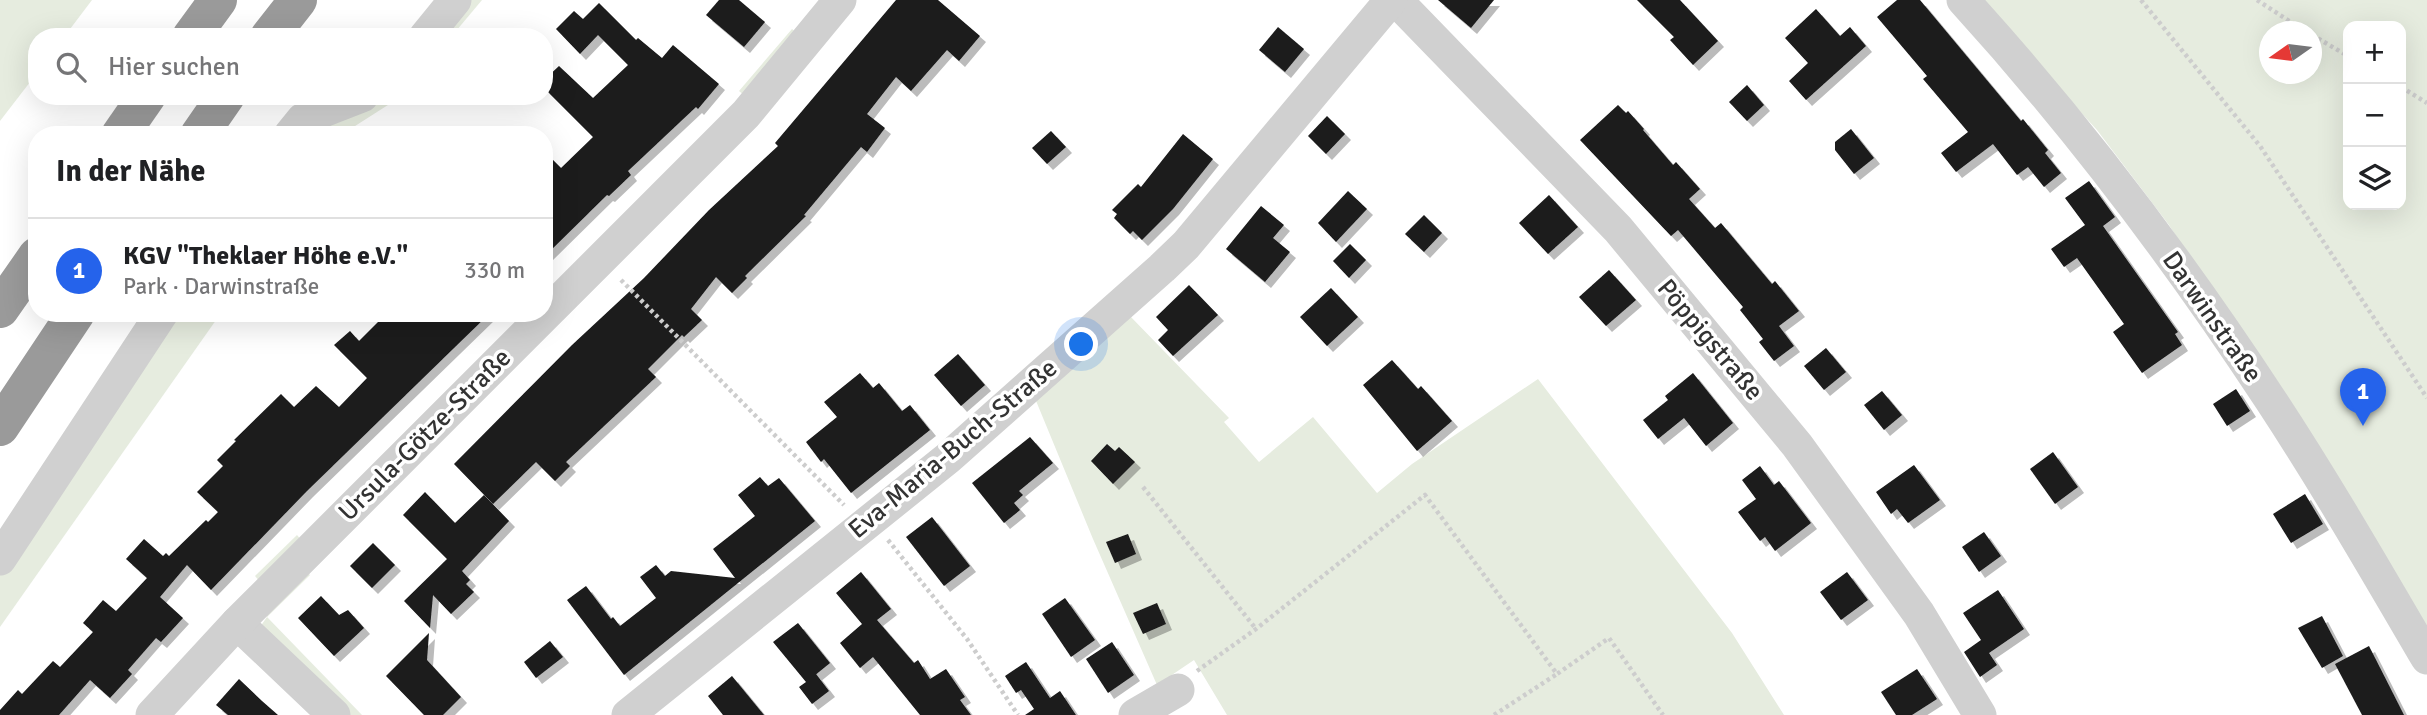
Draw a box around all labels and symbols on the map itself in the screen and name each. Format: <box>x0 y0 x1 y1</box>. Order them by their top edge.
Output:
north arrow <box>2259 21 2322 84</box>
street label: Darwinstraße <box>2155 245 2269 389</box>
street label: Pöppigstraße <box>1650 273 1770 407</box>
your location <box>1064 327 1098 361</box>
street label: Ursula-Götze-Straße <box>332 342 518 528</box>
street label: Eva-Maria-Buch-Straße <box>842 352 1064 546</box>
pin: 1 <box>2340 368 2386 426</box>

